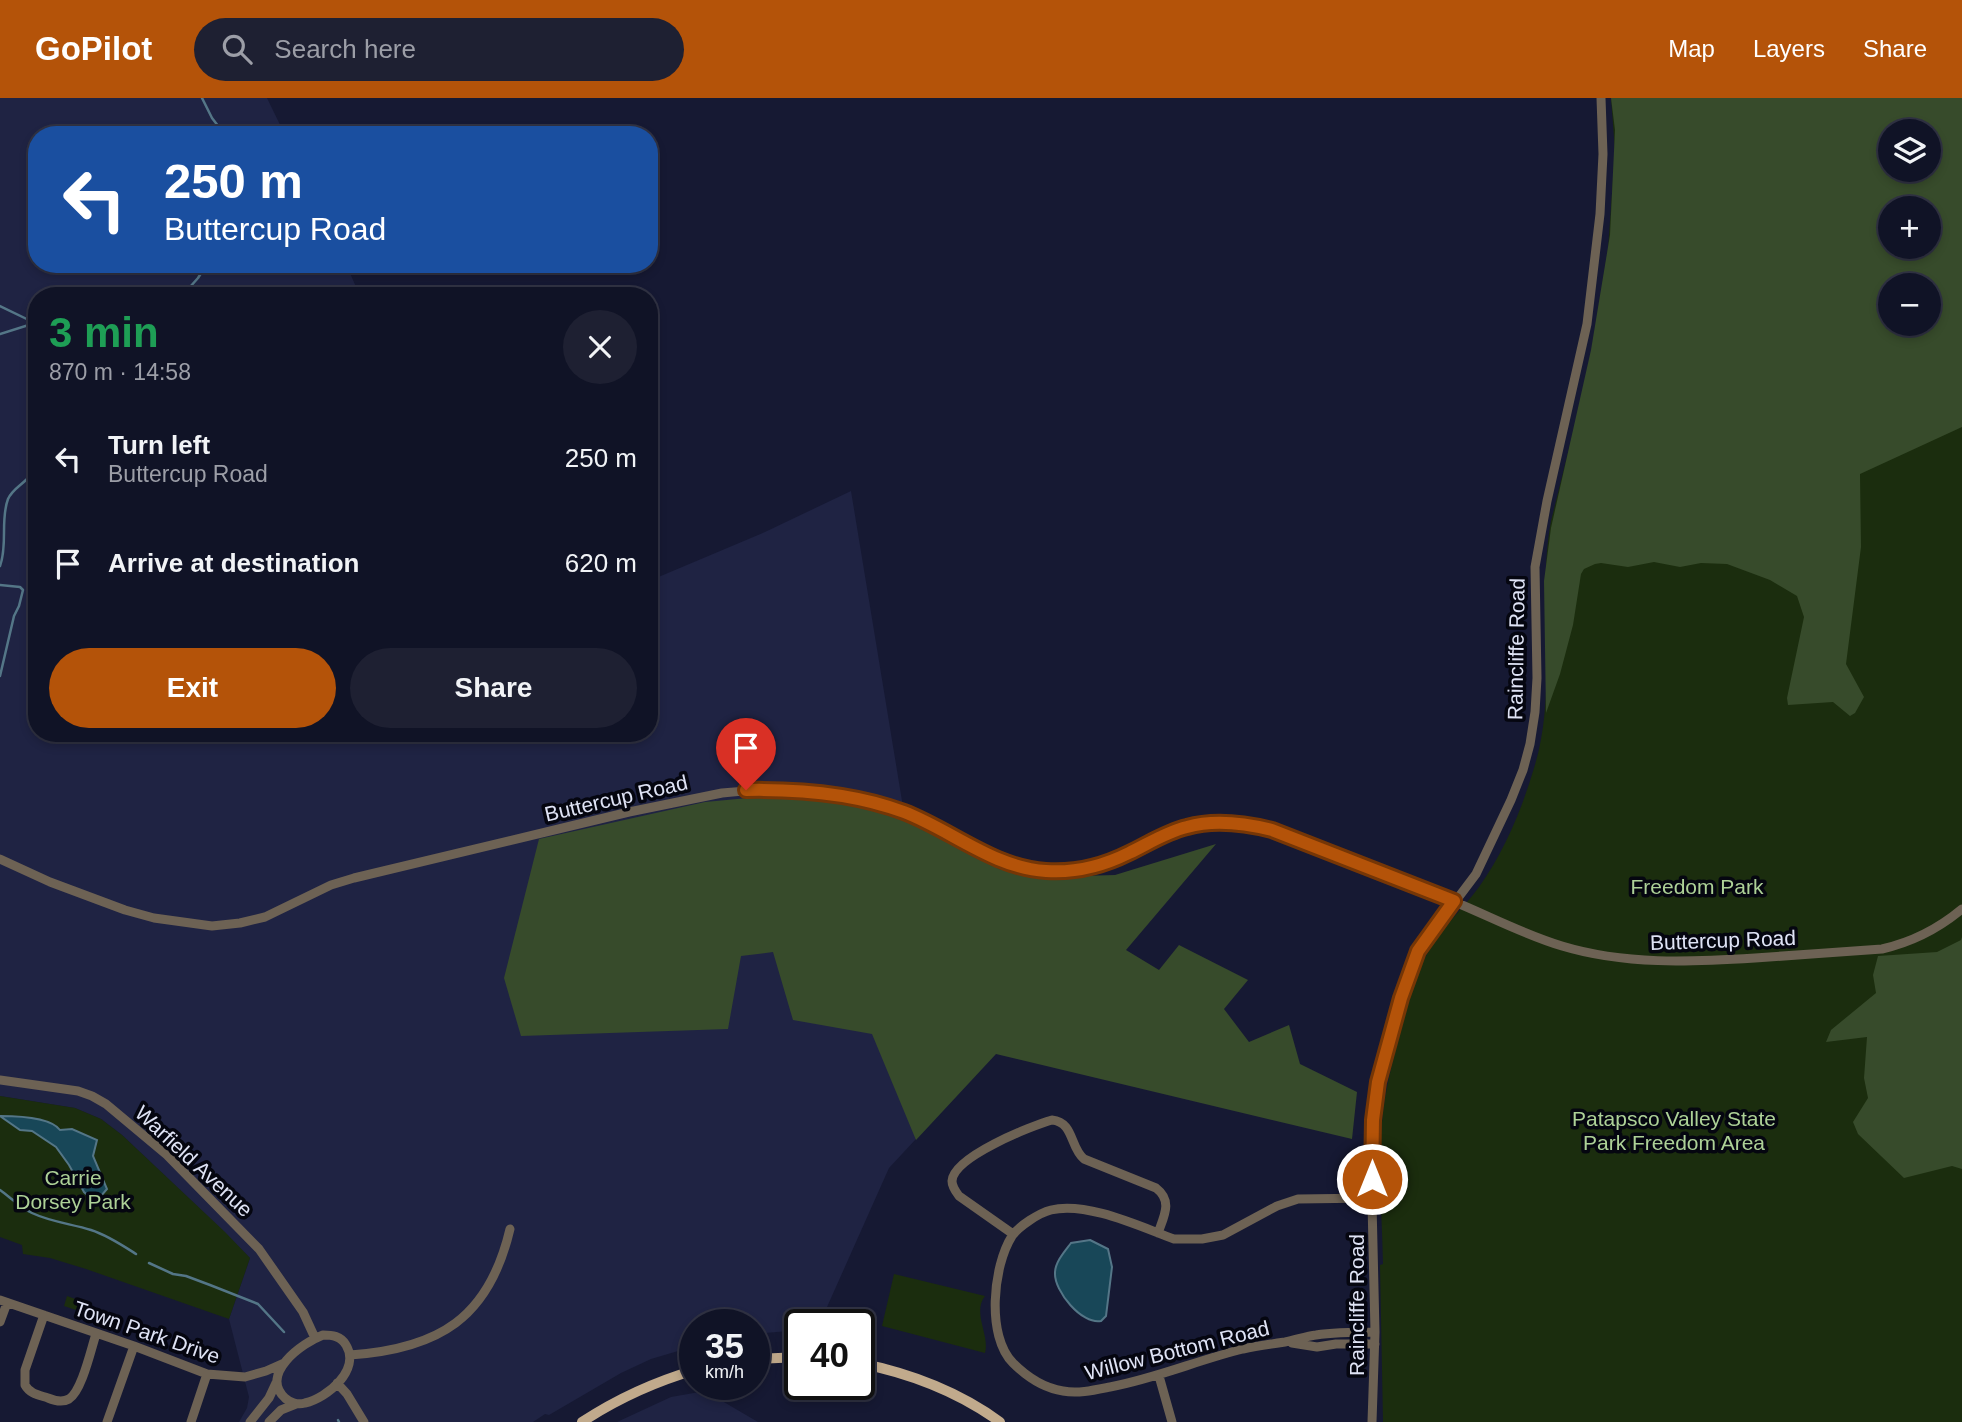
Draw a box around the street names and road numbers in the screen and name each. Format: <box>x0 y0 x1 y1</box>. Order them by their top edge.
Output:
street label: Raincliffe Road <box>1503 578 1529 720</box>
street label: Buttercup Road <box>542 770 690 826</box>
street label: Buttercup Road <box>1650 926 1796 954</box>
street label: Warfield Avenue <box>131 1101 257 1221</box>
street label: Raincliffe Road <box>1345 1234 1368 1376</box>
street label: Town Park Drive <box>71 1296 223 1368</box>
street label: Willow Bottom Road <box>1082 1316 1272 1384</box>

